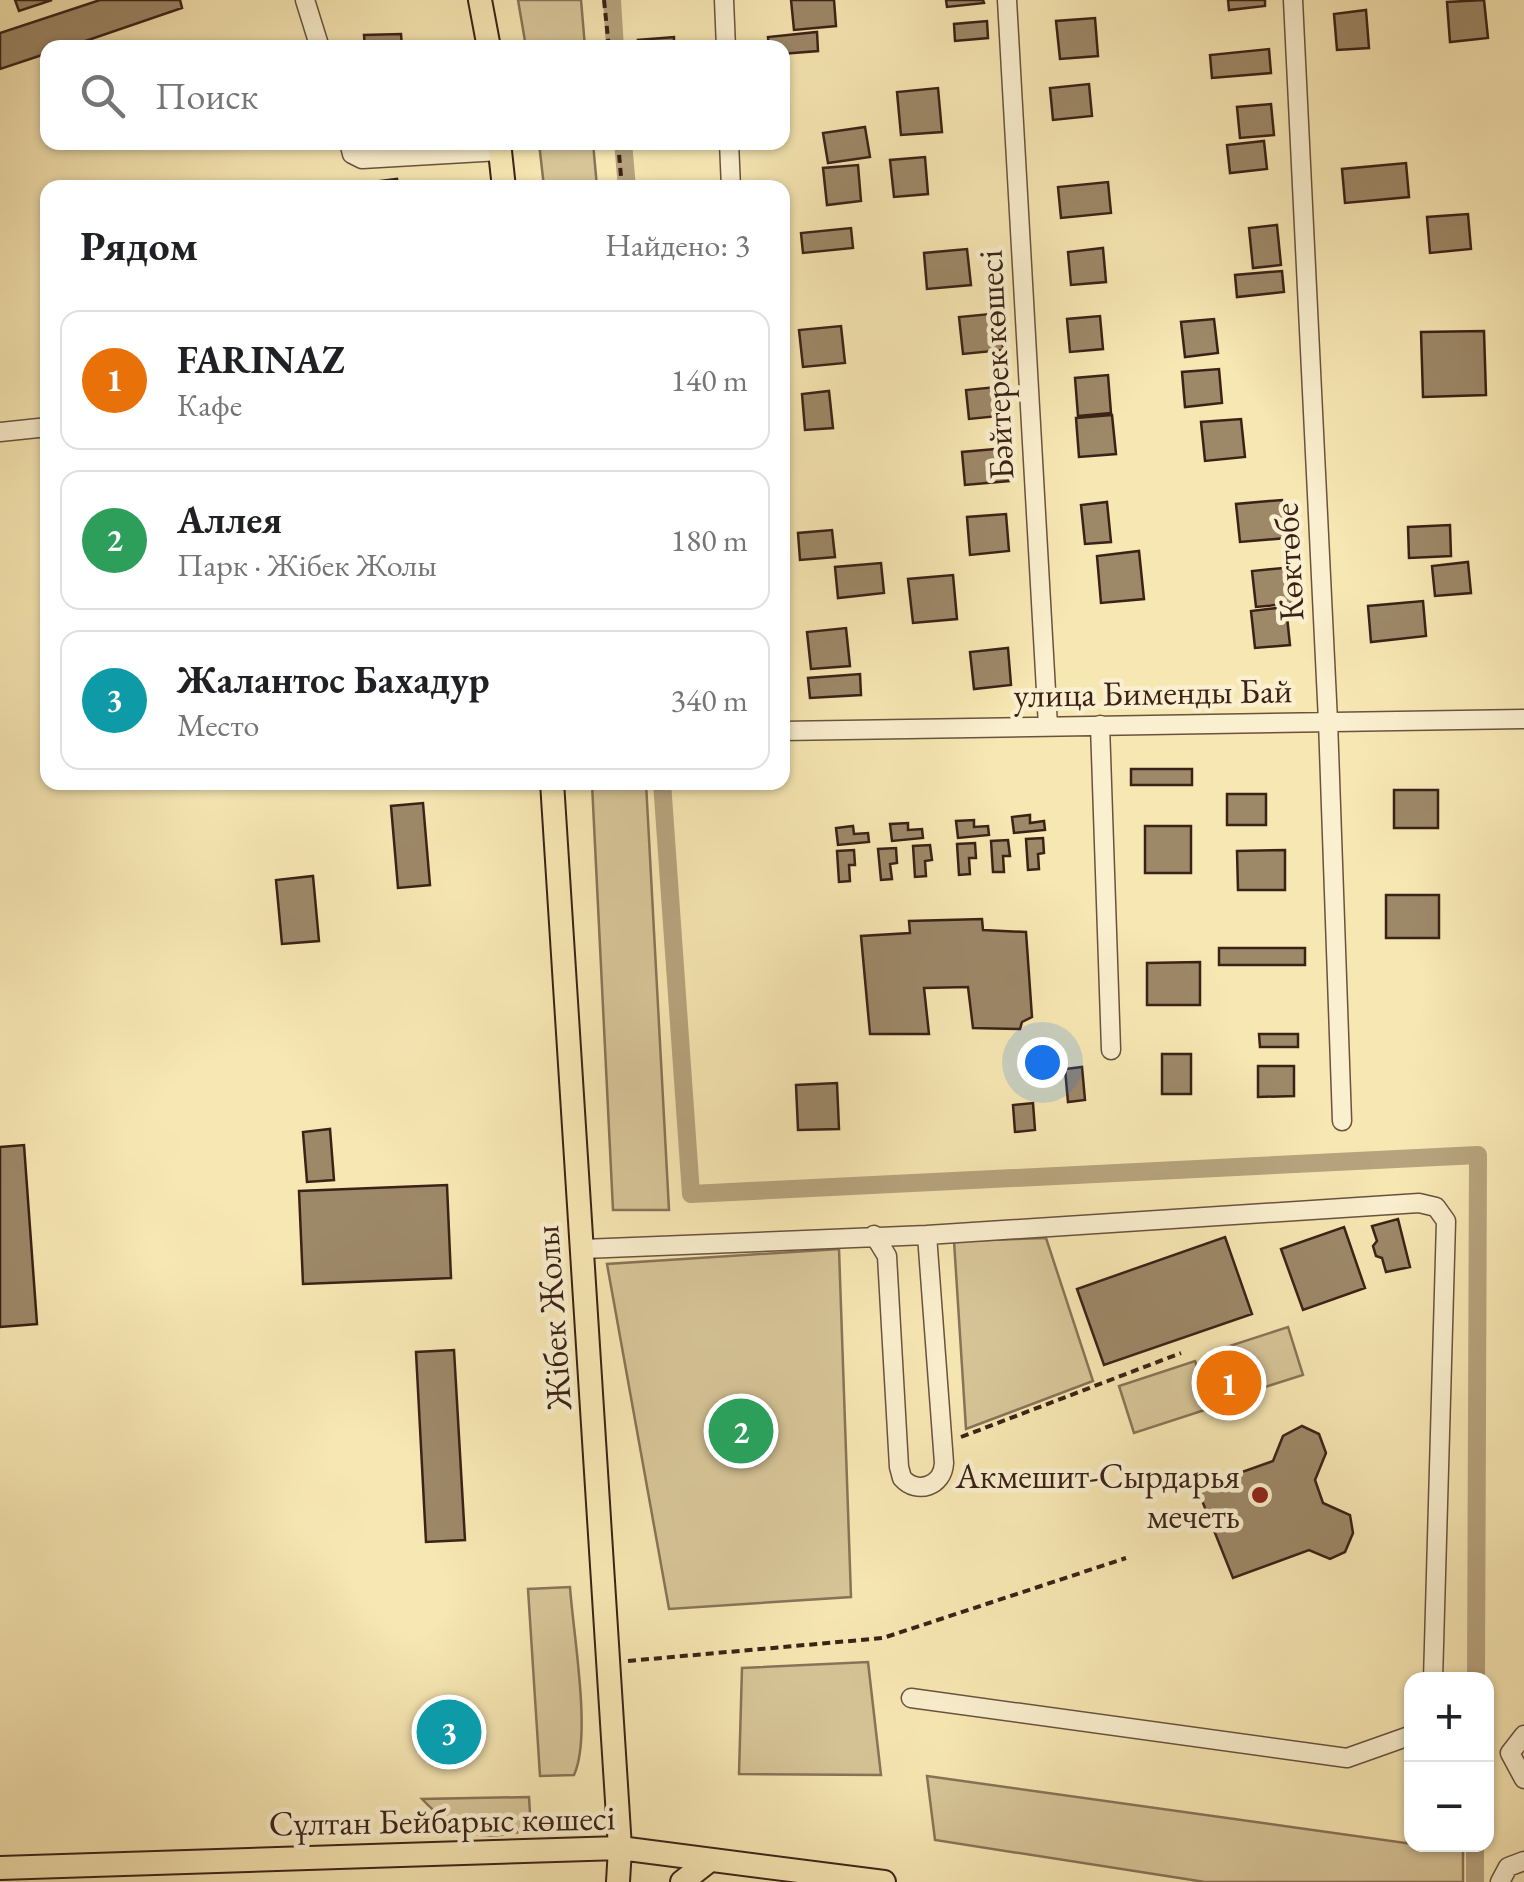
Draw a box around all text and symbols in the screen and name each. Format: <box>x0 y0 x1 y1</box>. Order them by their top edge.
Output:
search box <box>40 40 790 150</box>
icon: search <box>75 68 130 123</box>
text: Поиск <box>155 71 258 120</box>
text: Рядом <box>80 218 198 273</box>
text: Найдено: 3 <box>605 224 750 266</box>
street label: Бәйтерек көшесі <box>967 249 1024 481</box>
text: FARINAZ <box>177 335 345 384</box>
text: 1 <box>106 359 123 401</box>
text: 140 m <box>671 359 748 401</box>
text: Кафе <box>177 384 242 426</box>
text: Аллея <box>177 495 282 544</box>
street label: Көктөбе <box>1262 502 1314 622</box>
text: 2 <box>106 519 123 561</box>
text: 180 m <box>671 519 748 561</box>
text: Парк · Жібек Жолы <box>177 544 437 586</box>
text: Жалантос Бахадур <box>177 655 489 704</box>
street label: улица Бименды Бай <box>1013 667 1293 718</box>
text: 3 <box>106 679 123 721</box>
text: 340 m <box>671 679 748 721</box>
text: Место <box>177 704 259 746</box>
your location <box>1017 1037 1068 1088</box>
street label: Жібек Жолы <box>523 1224 581 1413</box>
pin: 1 <box>1196 1346 1262 1420</box>
pin: 2 <box>708 1394 774 1468</box>
place label: Акмешит-Сырдарья мечеть <box>955 1453 1240 1538</box>
marker: Акмешит-Сырдарья мечеть <box>1249 1484 1271 1506</box>
map controls <box>1404 1672 1494 1852</box>
button: + <box>1404 1672 1494 1762</box>
pin: 3 <box>416 1694 482 1770</box>
button: − <box>1404 1762 1494 1852</box>
street label: Сұлтан Бейбарыс көшесі <box>268 1794 616 1847</box>

